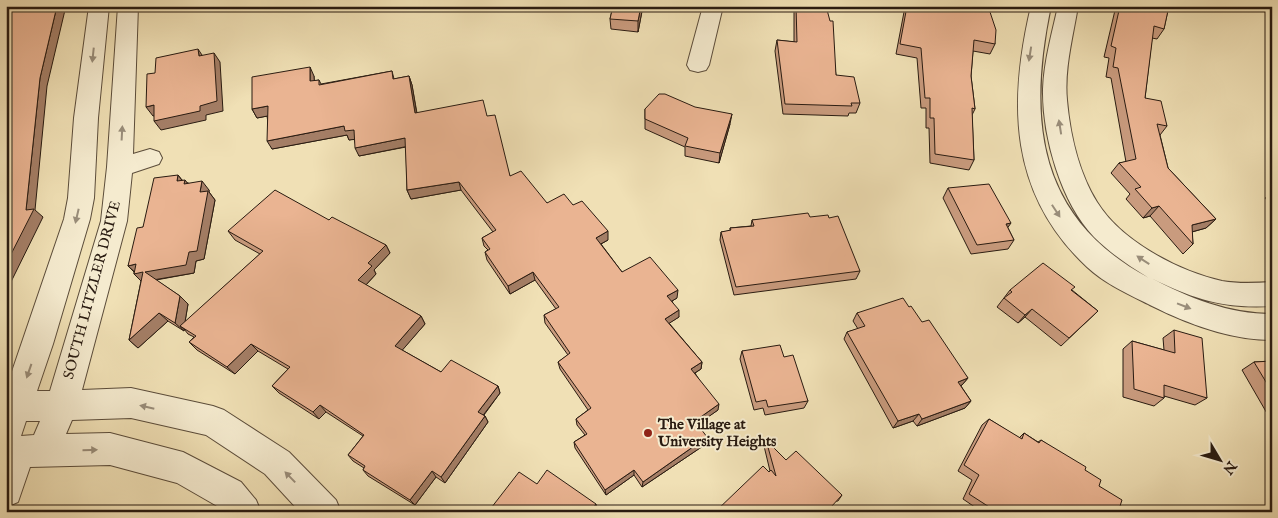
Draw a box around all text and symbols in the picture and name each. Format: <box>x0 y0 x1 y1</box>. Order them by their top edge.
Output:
one-way arrow <box>1026 46 1034 62</box>
one-way arrow <box>89 47 97 63</box>
one-way arrow <box>1055 119 1063 135</box>
one-way arrow <box>118 125 126 141</box>
street label: SOUTH LITZLER DRIVE <box>59 199 125 381</box>
one-way arrow <box>1051 205 1060 218</box>
one-way arrow <box>73 209 81 224</box>
one-way arrow <box>1136 255 1149 265</box>
one-way arrow <box>1176 303 1191 311</box>
one-way arrow <box>24 364 32 379</box>
one-way arrow <box>140 403 155 411</box>
place label: The Village at University Heights <box>657 415 777 451</box>
marker: The Village at University Heights <box>642 427 654 439</box>
north arrow <box>1196 436 1246 486</box>
one-way arrow <box>82 445 98 453</box>
text: N <box>1219 456 1241 478</box>
one-way arrow <box>284 471 296 483</box>

